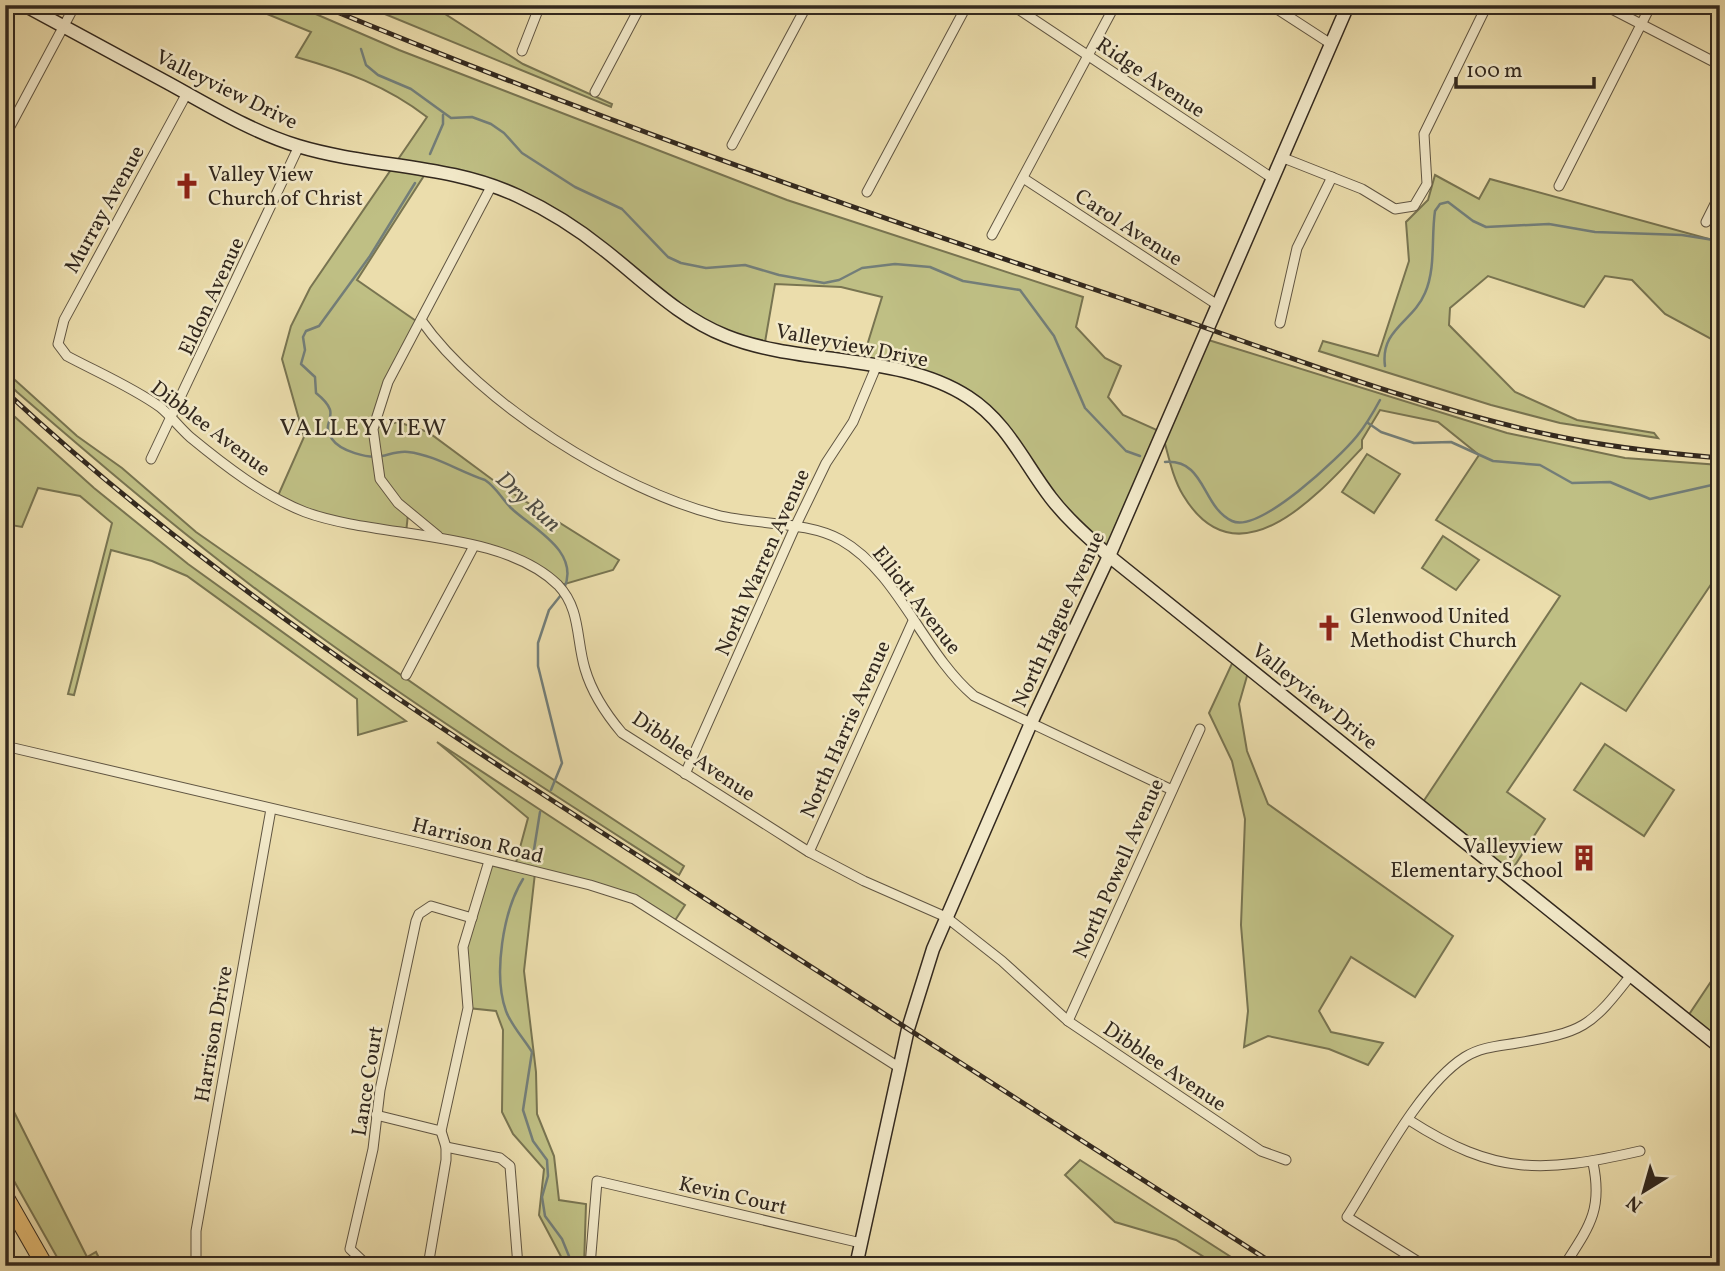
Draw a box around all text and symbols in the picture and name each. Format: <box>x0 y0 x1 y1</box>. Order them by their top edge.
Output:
street label: Ridge Avenue <box>1090 31 1211 126</box>
street label: Valleyview Drive <box>150 43 302 137</box>
scale bar <box>1456 46 1594 90</box>
text: 100 m <box>1466 57 1523 86</box>
street label: Murray Avenue <box>58 141 152 279</box>
place label: Valley View Church of Christ <box>208 161 363 214</box>
church icon: Valley View Church of Christ <box>172 171 202 201</box>
street label: Carol Avenue <box>1069 183 1188 274</box>
street label: Eldon Avenue <box>172 233 252 360</box>
street label: Valleyview Drive <box>773 317 931 375</box>
street label: Dibblee Avenue <box>144 374 276 484</box>
district label: VALLEYVIEW <box>280 412 448 446</box>
street label: North Warren Avenue <box>709 464 818 661</box>
water label: Dry Run <box>488 465 567 541</box>
street label: North Hague Avenue <box>1006 527 1113 712</box>
street label: Elliott Avenue <box>864 541 967 661</box>
place label: Glenwood United Methodist Church <box>1350 603 1517 656</box>
church icon: Glenwood United Methodist Church <box>1314 613 1344 643</box>
street label: North Harris Avenue <box>794 636 899 823</box>
street label: Valleyview Drive <box>1245 637 1383 757</box>
street label: Dibblee Avenue <box>626 705 761 809</box>
street label: North Powell Avenue <box>1067 774 1172 963</box>
street label: Harrison Road <box>409 811 546 872</box>
place label: Valleyview Elementary School <box>1390 833 1563 886</box>
building icon: Valleyview Elementary School <box>1569 843 1599 873</box>
street label: Harrison Drive <box>188 964 241 1105</box>
street label: Dibblee Avenue <box>1097 1015 1232 1119</box>
street label: Lance Court <box>345 1024 392 1138</box>
north arrow <box>1610 1156 1680 1226</box>
street label: Kevin Court <box>676 1170 790 1223</box>
text: N <box>1621 1188 1648 1218</box>

